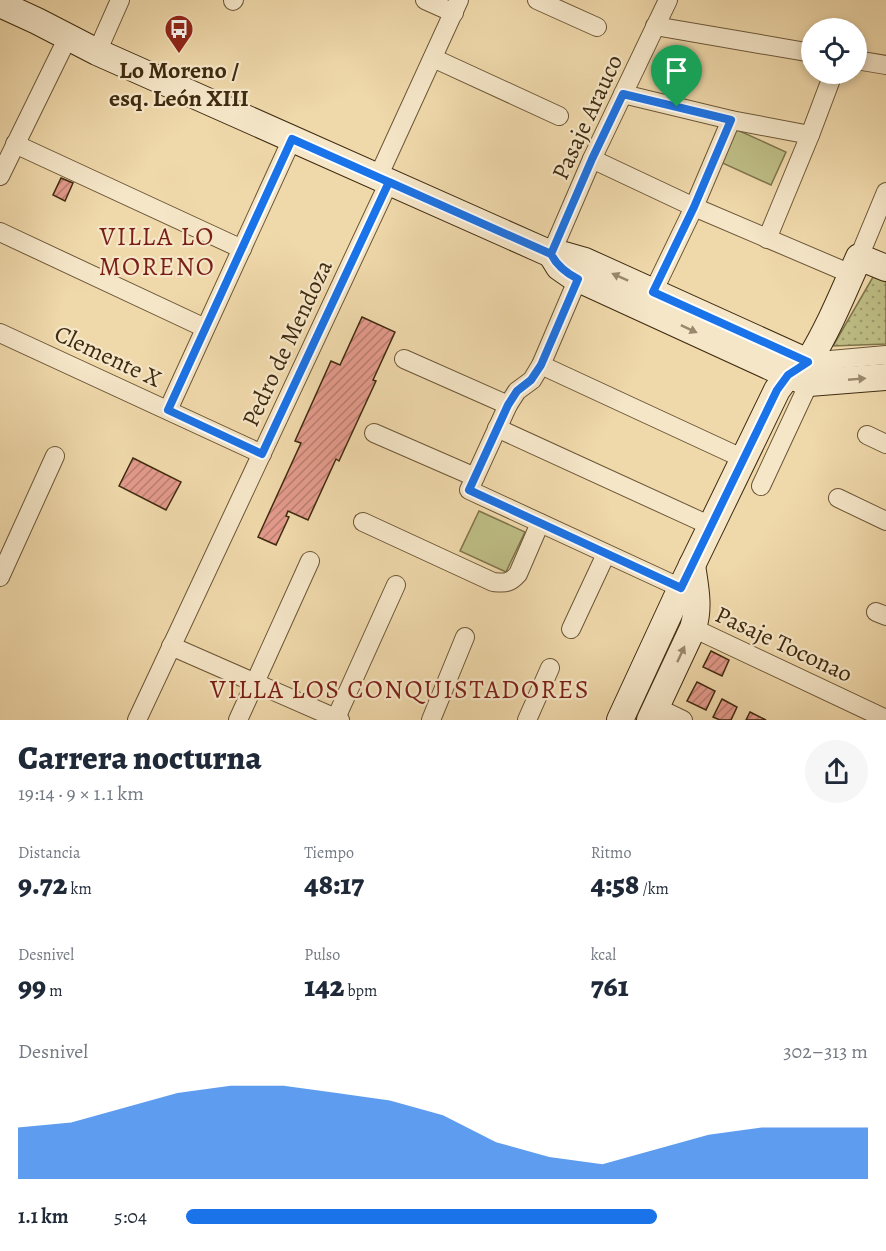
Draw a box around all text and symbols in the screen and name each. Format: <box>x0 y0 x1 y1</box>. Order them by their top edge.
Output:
bus stop icon: Lo Moreno / esq. León XIII <box>163 13 195 55</box>
map controls <box>801 18 867 84</box>
button: locate <box>801 18 867 84</box>
pin <box>651 45 702 107</box>
street label: Pasaje Arauco <box>544 49 630 185</box>
place label: Lo Moreno / esq. León XIII <box>109 54 249 114</box>
icon: arrive <box>660 54 693 87</box>
district label: VILLA LO MORENO <box>98 219 215 284</box>
street label: Pedro de Mendoza <box>234 254 340 432</box>
one-way arrow <box>611 272 629 282</box>
street label: Clemente X <box>49 317 167 395</box>
one-way arrow <box>680 325 697 334</box>
one-way arrow <box>848 374 867 384</box>
street label: Pasaje Toconao <box>710 598 858 690</box>
one-way arrow <box>676 645 686 663</box>
district label: VILLA LOS CONQUISTADORES <box>209 672 590 707</box>
text: Carrera nocturna <box>18 735 262 780</box>
button: share <box>805 740 868 803</box>
text: 19:14 · 9 × 1.1 km <box>18 780 144 807</box>
text: Distancia <box>18 842 80 864</box>
text: Tiempo <box>304 842 354 864</box>
text: Ritmo <box>591 842 631 864</box>
text: 9.72 <box>18 864 67 904</box>
text: 48:17 <box>304 864 364 904</box>
text: 4:58 <box>591 864 639 904</box>
text: km <box>67 878 92 900</box>
text: /km <box>639 878 669 900</box>
text: Desnivel <box>18 944 74 966</box>
text: Pulso <box>304 944 340 966</box>
text: kcal <box>591 944 616 966</box>
text: 99 <box>18 966 46 1006</box>
text: 142 <box>304 966 344 1006</box>
text: 761 <box>591 966 629 1006</box>
text: m <box>46 980 63 1002</box>
text: bpm <box>344 980 377 1002</box>
text: Desnivel <box>18 1038 88 1065</box>
text: 302–313 m <box>783 1038 868 1065</box>
text: 1.1 km <box>18 1203 68 1230</box>
text: 5:04 <box>114 1203 147 1230</box>

